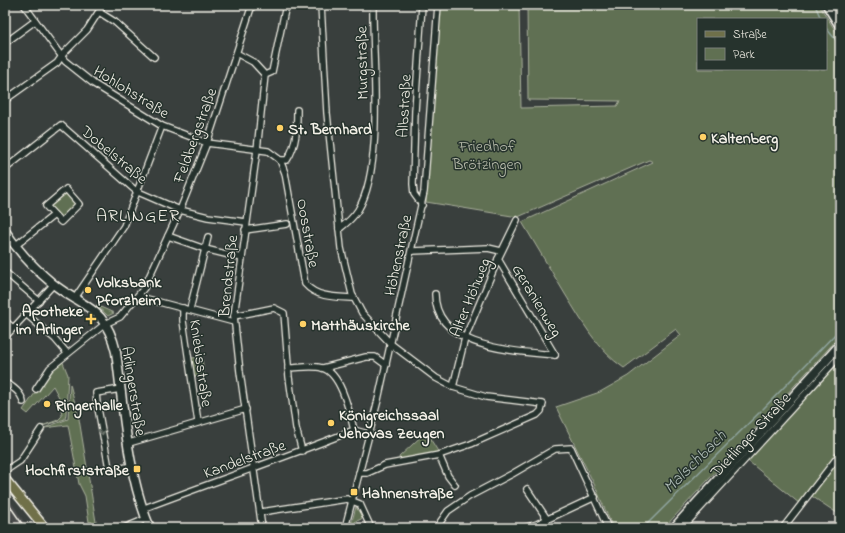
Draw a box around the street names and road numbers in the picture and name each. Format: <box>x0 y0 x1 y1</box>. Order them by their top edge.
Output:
street label: Murgstraße <box>350 25 376 100</box>
street label: Hohlohstraße <box>88 60 174 126</box>
street label: Albstraße <box>391 73 419 139</box>
street label: Feldbergstraße <box>167 84 224 188</box>
street label: Dobelstraße <box>74 120 153 191</box>
street label: Oosstraße <box>289 197 325 271</box>
street label: Höhenstraße <box>379 212 419 298</box>
street label: Brendstraße <box>213 233 245 319</box>
street label: Alter Höhweg <box>444 254 498 341</box>
street label: Geranienweg <box>505 260 568 342</box>
street label: Kniebisstraße <box>182 318 218 409</box>
street label: Arlingerstraße <box>114 345 152 439</box>
street label: Dietlinger Straße <box>705 387 798 484</box>
street label: Kandelstraße <box>200 434 290 486</box>

